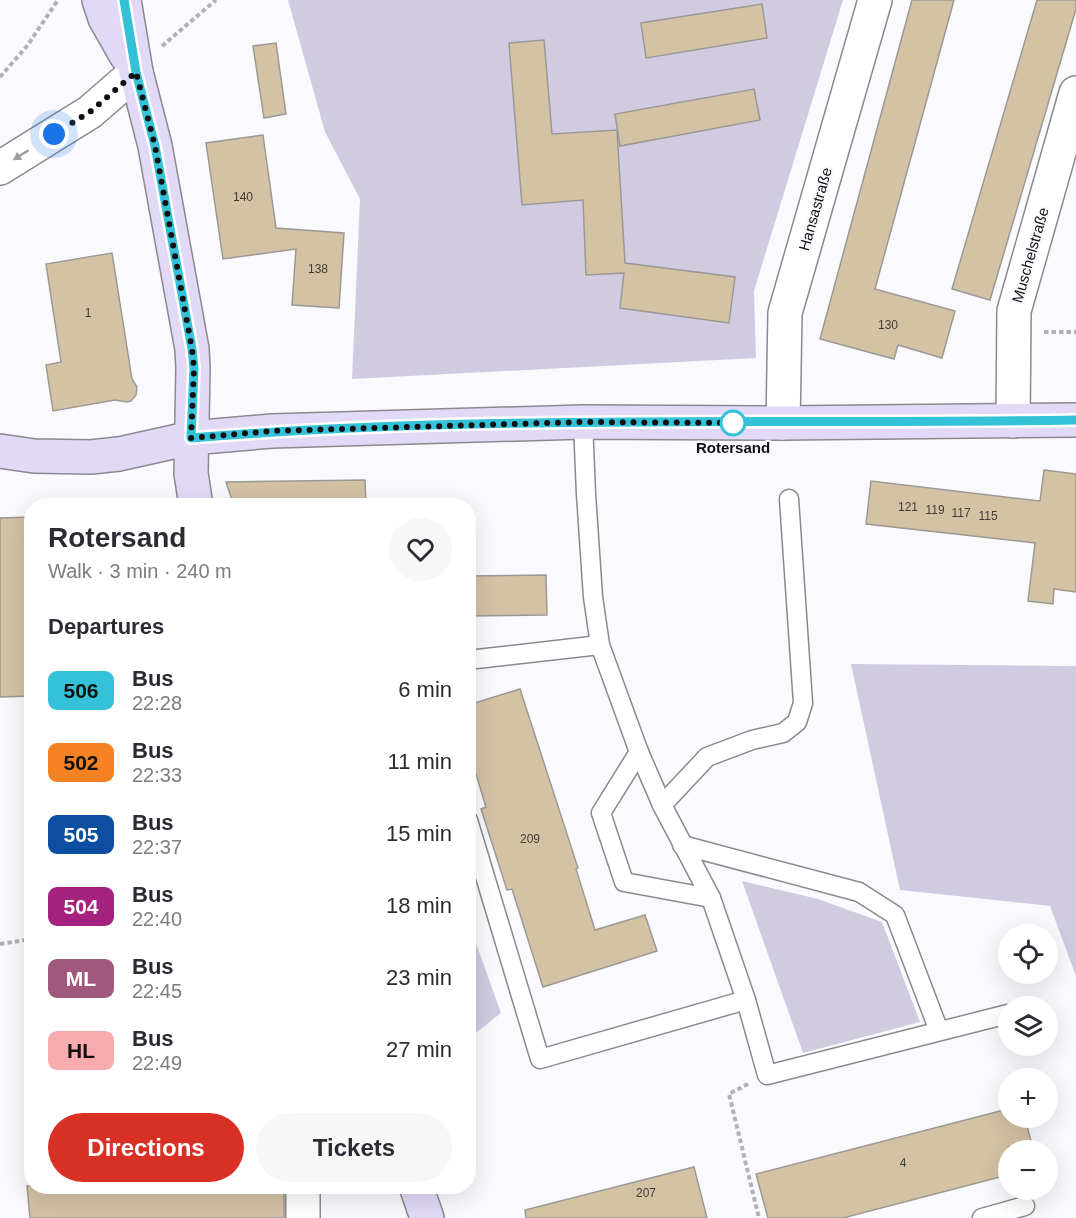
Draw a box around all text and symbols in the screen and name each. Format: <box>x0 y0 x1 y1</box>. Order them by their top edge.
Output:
your location <box>39 119 69 149</box>
one-way arrow <box>13 150 29 161</box>
street label: Hansastraße <box>795 165 835 253</box>
house number: 140 <box>233 190 253 204</box>
street label: Muschelstraße <box>1008 205 1052 305</box>
house number: 138 <box>308 262 328 276</box>
house number: 1 <box>85 306 92 320</box>
house number: 130 <box>878 318 898 332</box>
marker: Rotersand <box>720 410 746 436</box>
place label: Rotersand <box>696 439 770 456</box>
house number: 121 <box>898 500 918 514</box>
house number: 119 <box>925 503 945 517</box>
house number: 117 <box>951 506 971 520</box>
house number: 115 <box>978 509 998 523</box>
button: heart <box>389 518 452 581</box>
text: Rotersand <box>48 522 186 553</box>
text: Walk · 3 min · 240 m <box>48 560 232 582</box>
text: Departures <box>48 614 164 639</box>
text: Bus <box>132 666 174 691</box>
text: 6 min <box>398 677 452 702</box>
text: 506 <box>63 679 99 702</box>
text: 22:28 <box>132 692 182 714</box>
text: Bus <box>132 738 174 763</box>
text: 11 min <box>388 749 452 774</box>
text: 502 <box>63 751 99 774</box>
text: 22:33 <box>132 764 182 786</box>
text: Bus <box>132 810 174 835</box>
text: 15 min <box>386 821 452 846</box>
text: 505 <box>63 823 99 846</box>
house number: 209 <box>520 832 540 846</box>
text: 22:37 <box>132 836 182 858</box>
text: Bus <box>132 882 174 907</box>
text: 18 min <box>386 893 452 918</box>
text: 504 <box>63 895 99 918</box>
text: 22:40 <box>132 908 182 930</box>
map controls <box>998 924 1058 1200</box>
button: locate <box>998 924 1058 984</box>
text: Bus <box>132 954 174 979</box>
text: 23 min <box>386 965 452 990</box>
text: ML <box>66 967 96 990</box>
text: 22:45 <box>132 980 182 1002</box>
button: layers <box>998 996 1058 1056</box>
text: Bus <box>132 1026 174 1051</box>
text: 27 min <box>386 1037 452 1062</box>
text: HL <box>67 1039 95 1062</box>
text: 22:49 <box>132 1052 182 1074</box>
button: + <box>998 1068 1058 1128</box>
button: Directions <box>48 1113 244 1182</box>
button: Tickets <box>256 1113 452 1182</box>
button: − <box>998 1140 1058 1200</box>
house number: 4 <box>900 1156 907 1170</box>
house number: 207 <box>636 1186 656 1200</box>

